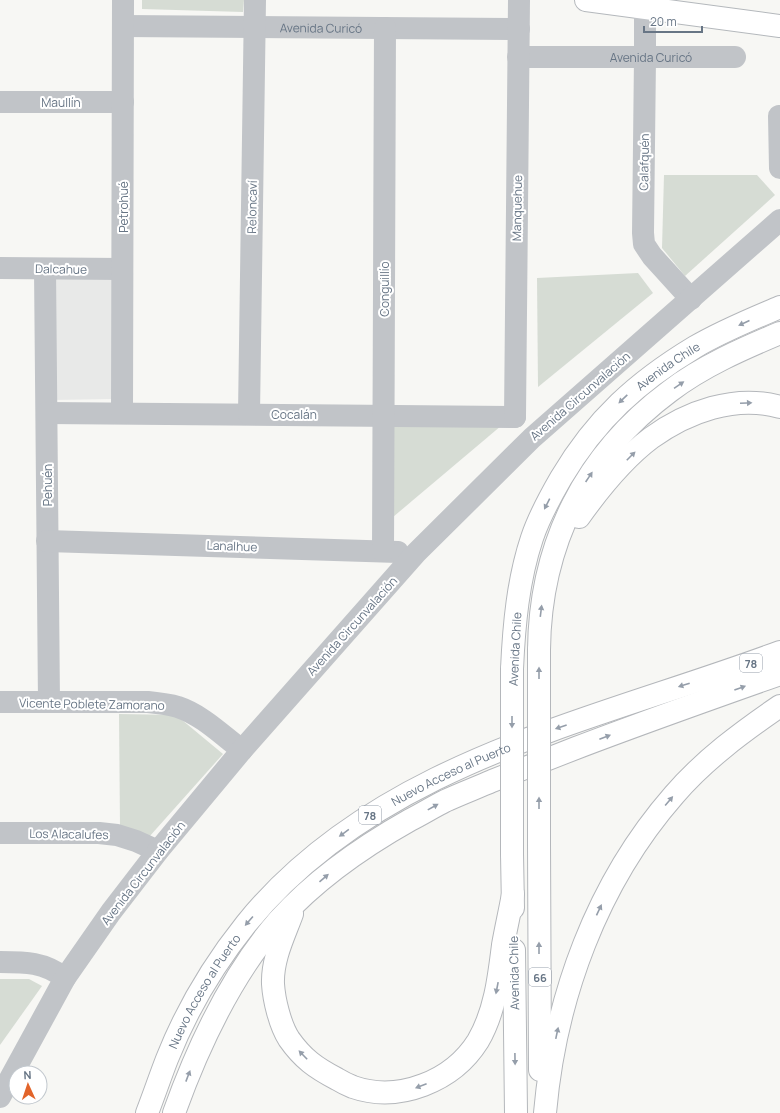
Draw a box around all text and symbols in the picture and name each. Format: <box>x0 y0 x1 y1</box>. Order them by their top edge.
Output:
scale bar <box>644 8 702 34</box>
text: 20 m <box>650 13 677 30</box>
street label: Avenida Curicó <box>280 19 362 36</box>
street label: Avenida Curicó <box>610 49 692 66</box>
street label: Maullín <box>41 94 81 111</box>
street label: Calafquén <box>635 133 653 191</box>
street label: Manquehue <box>508 175 526 241</box>
street label: Reloncaví <box>243 180 261 234</box>
street label: Petrohué <box>115 181 132 233</box>
street label: Dalcahue <box>35 260 87 278</box>
street label: Conguillío <box>376 261 393 317</box>
one-way arrow <box>739 320 750 326</box>
street label: Avenida Chile <box>632 338 703 394</box>
street label: Avenida Circunvalación <box>526 348 634 444</box>
one-way arrow <box>674 381 684 389</box>
one-way arrow <box>618 394 628 404</box>
one-way arrow <box>740 399 752 406</box>
street label: Cocalán <box>271 406 317 423</box>
one-way arrow <box>626 451 636 461</box>
street label: Pehuén <box>39 464 56 506</box>
one-way arrow <box>585 472 593 482</box>
one-way arrow <box>544 498 550 509</box>
street label: Lanalhue <box>206 537 258 555</box>
street label: Avenida Circunvalación <box>303 573 401 679</box>
one-way arrow <box>538 605 544 617</box>
street label: Avenida Chile <box>505 611 525 687</box>
road number: 78 <box>740 654 762 672</box>
one-way arrow <box>536 666 542 679</box>
one-way arrow <box>678 682 690 688</box>
one-way arrow <box>735 684 747 690</box>
street label: Vicente Poblete Zamorano <box>19 694 165 714</box>
one-way arrow <box>509 716 515 729</box>
one-way arrow <box>555 724 567 730</box>
one-way arrow <box>600 734 612 740</box>
street label: Nuevo Acceso al Puerto <box>388 738 513 810</box>
one-way arrow <box>536 796 542 809</box>
one-way arrow <box>664 796 673 807</box>
one-way arrow <box>427 804 439 811</box>
road number: 78 <box>359 806 381 824</box>
street label: Avenida Circunvalación <box>97 817 189 929</box>
street label: Los Alacalufes <box>29 825 109 843</box>
one-way arrow <box>339 829 350 837</box>
one-way arrow <box>320 874 329 883</box>
one-way arrow <box>596 904 602 916</box>
one-way arrow <box>245 916 254 926</box>
street label: Nuevo Acceso al Puerto <box>164 930 244 1051</box>
street label: Avenida Chile <box>505 936 523 1010</box>
one-way arrow <box>536 941 542 954</box>
road number: 66 <box>529 968 551 986</box>
one-way arrow <box>494 982 500 994</box>
one-way arrow <box>554 1027 560 1039</box>
one-way arrow <box>298 1050 307 1060</box>
one-way arrow <box>512 1053 518 1066</box>
north arrow <box>8 1065 48 1105</box>
text: N <box>23 1067 32 1082</box>
one-way arrow <box>185 1070 191 1082</box>
one-way arrow <box>415 1083 427 1089</box>

